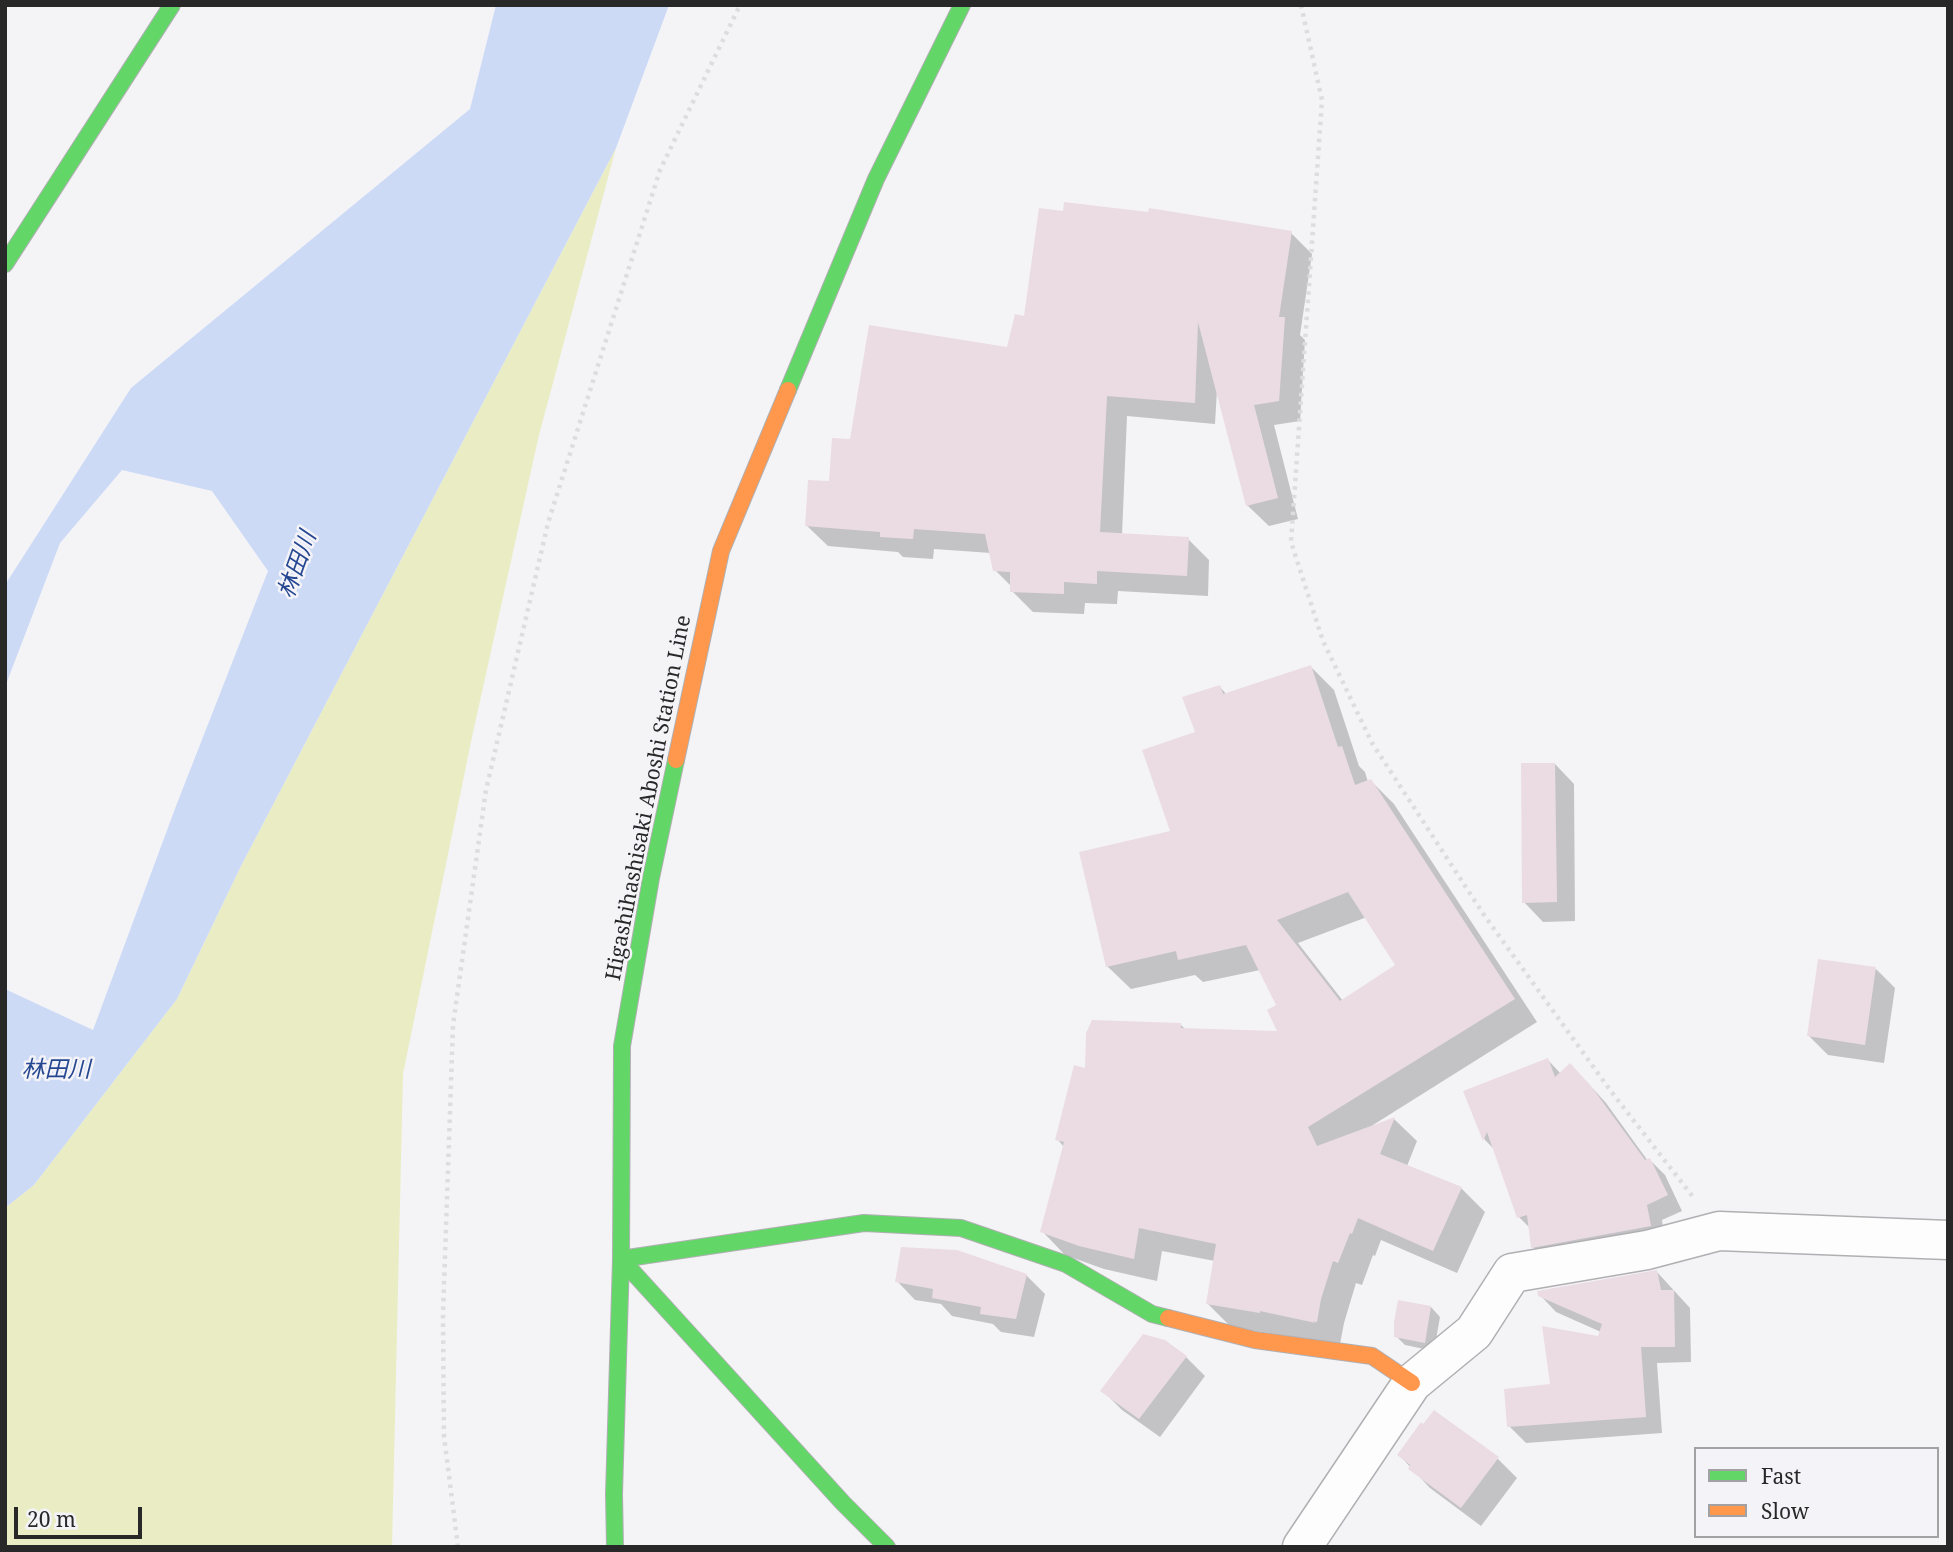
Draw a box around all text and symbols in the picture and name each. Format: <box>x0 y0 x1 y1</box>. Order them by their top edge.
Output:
water label: 林田川 <box>273 528 323 602</box>
street label: Higashihashisaki Aboshi Station Line <box>601 613 697 983</box>
water label: 林田川 <box>22 1056 90 1084</box>
legend <box>1694 1447 1939 1538</box>
text: Fast <box>1761 1462 1801 1490</box>
scale bar <box>18 1492 145 1536</box>
text: Slow <box>1761 1497 1809 1525</box>
text: 20 m <box>27 1505 76 1533</box>

